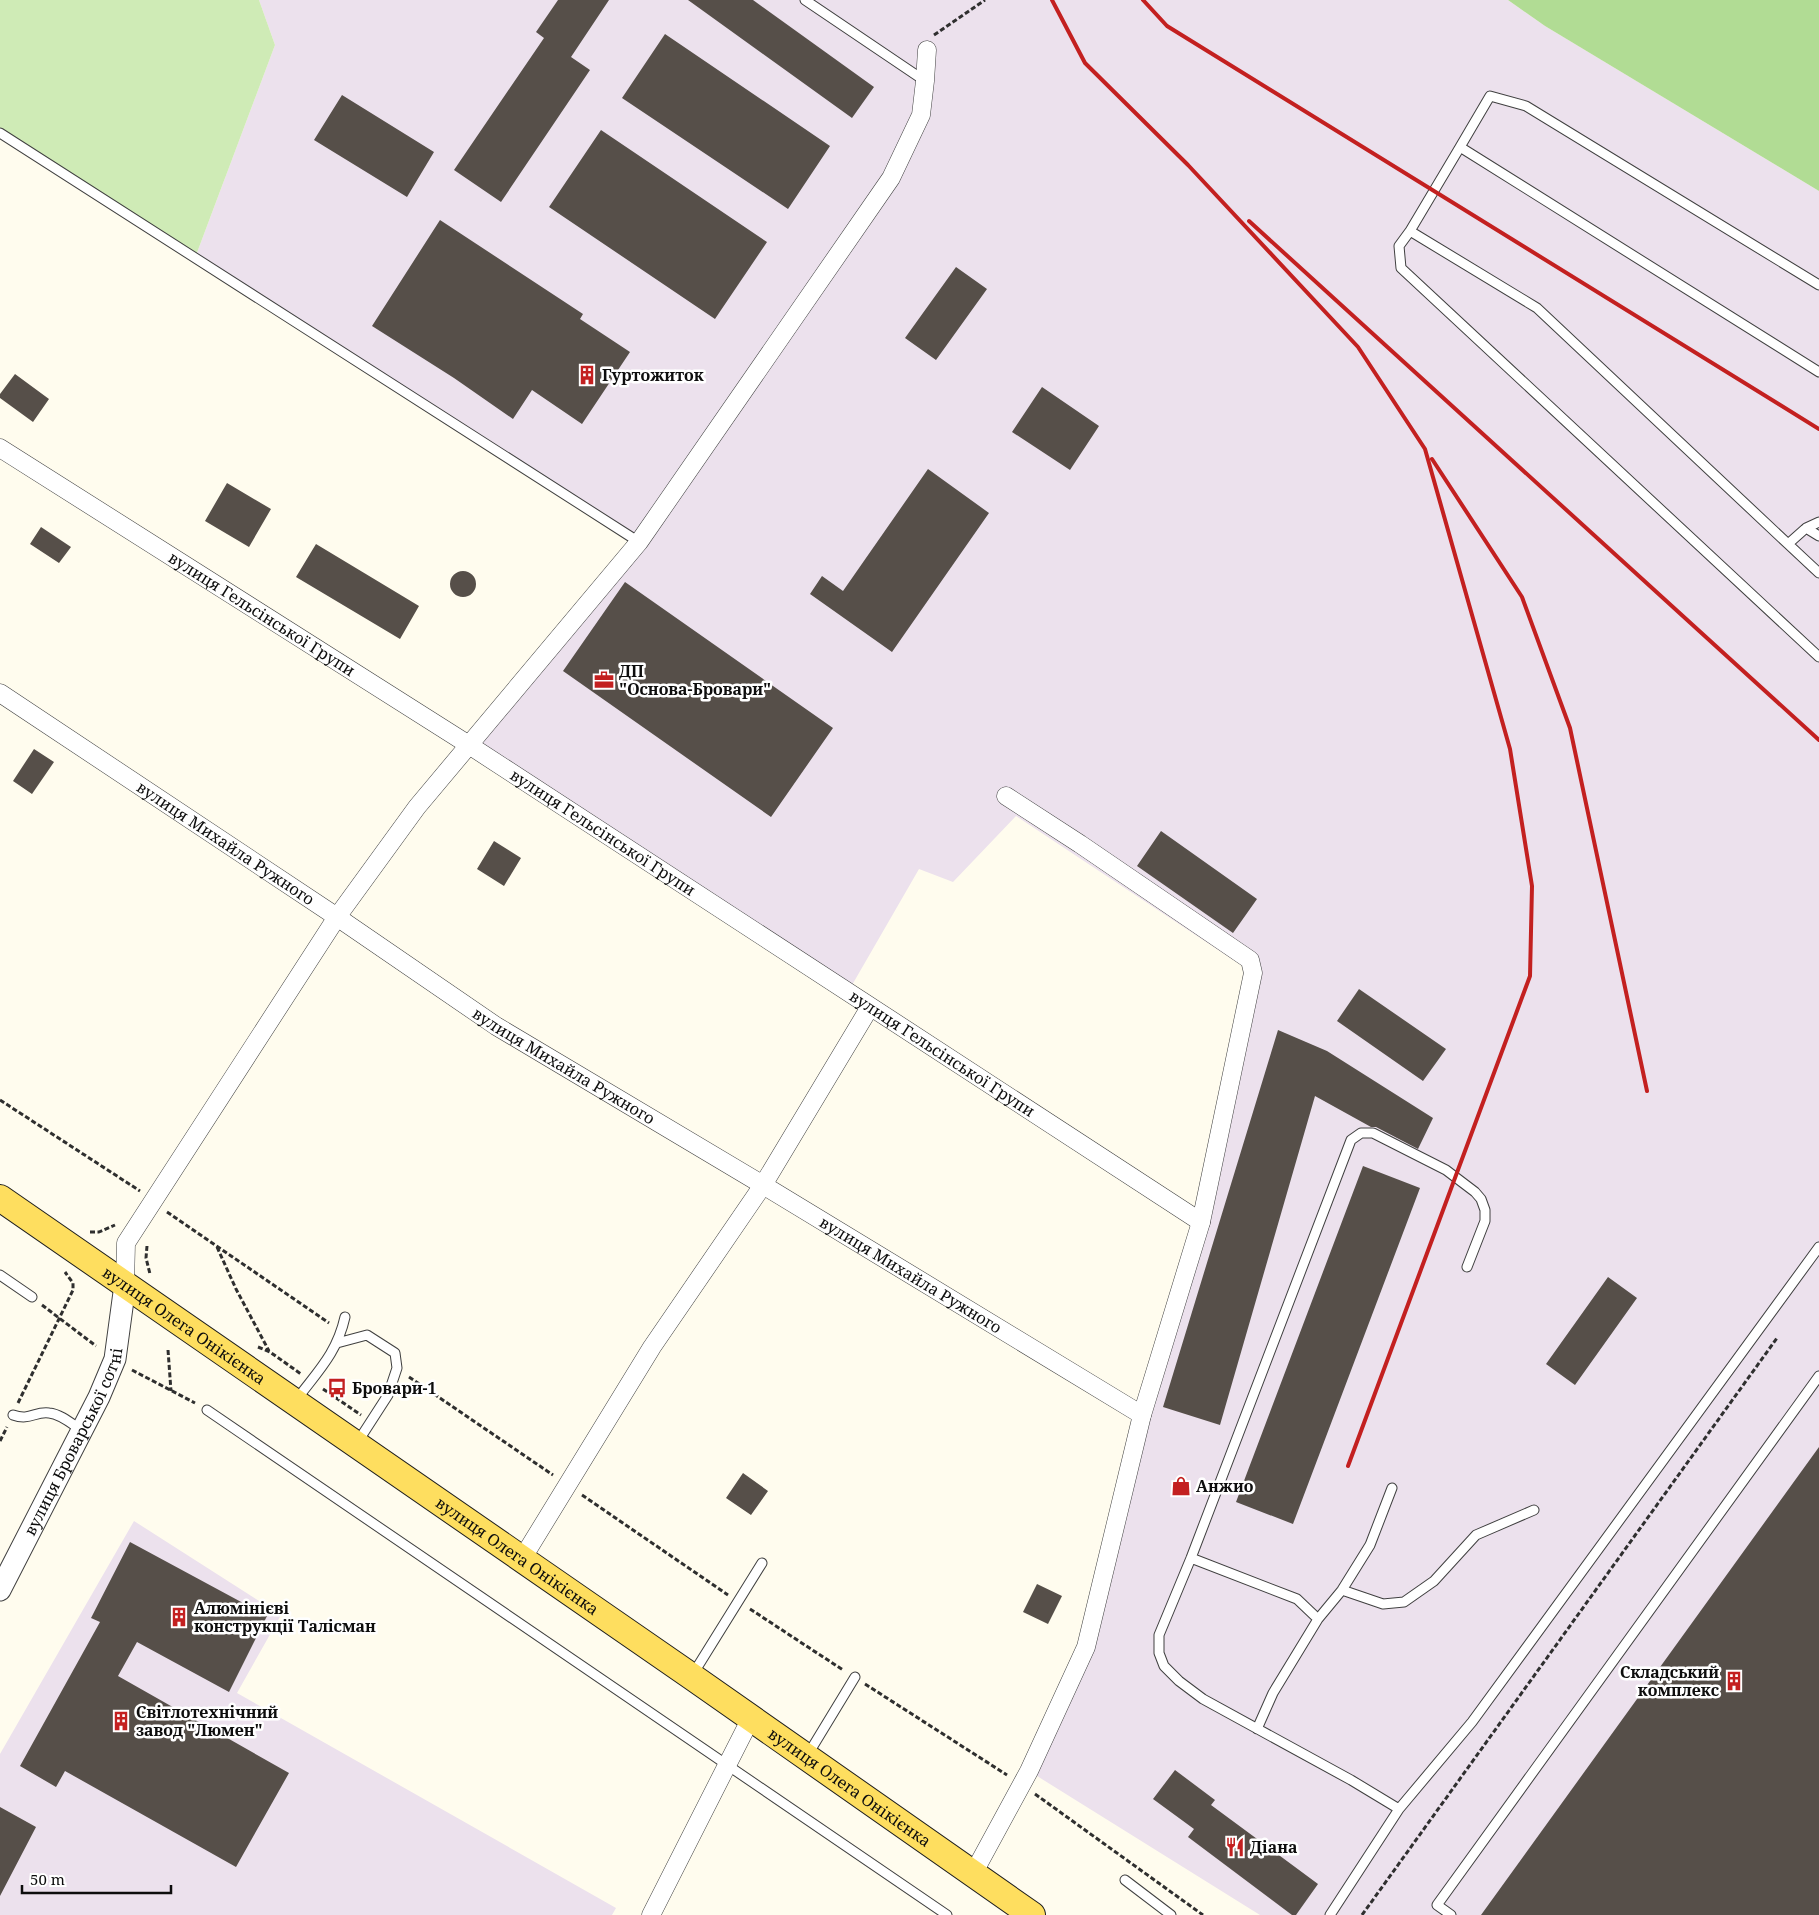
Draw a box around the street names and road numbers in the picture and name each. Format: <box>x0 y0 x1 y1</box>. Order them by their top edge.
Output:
street label: вулиця Гельсінської Групи <box>164 546 360 681</box>
street label: вулиця Гельсінської Групи <box>506 764 700 901</box>
street label: вулиця Михайла Ружного <box>132 776 319 910</box>
street label: вулиця Гельсінської Групи <box>845 985 1039 1122</box>
street label: вулиця Михайла Ружного <box>468 1002 659 1129</box>
street label: вулиця Михайла Ружного <box>816 1211 1006 1338</box>
street label: вулиця Олега Онікієнка <box>98 1261 270 1390</box>
street label: вулиця Броварської сотні <box>19 1346 127 1539</box>
street label: вулиця Олега Онікієнка <box>431 1492 603 1620</box>
street label: вулиця Олега Онікієнка <box>764 1723 935 1852</box>

